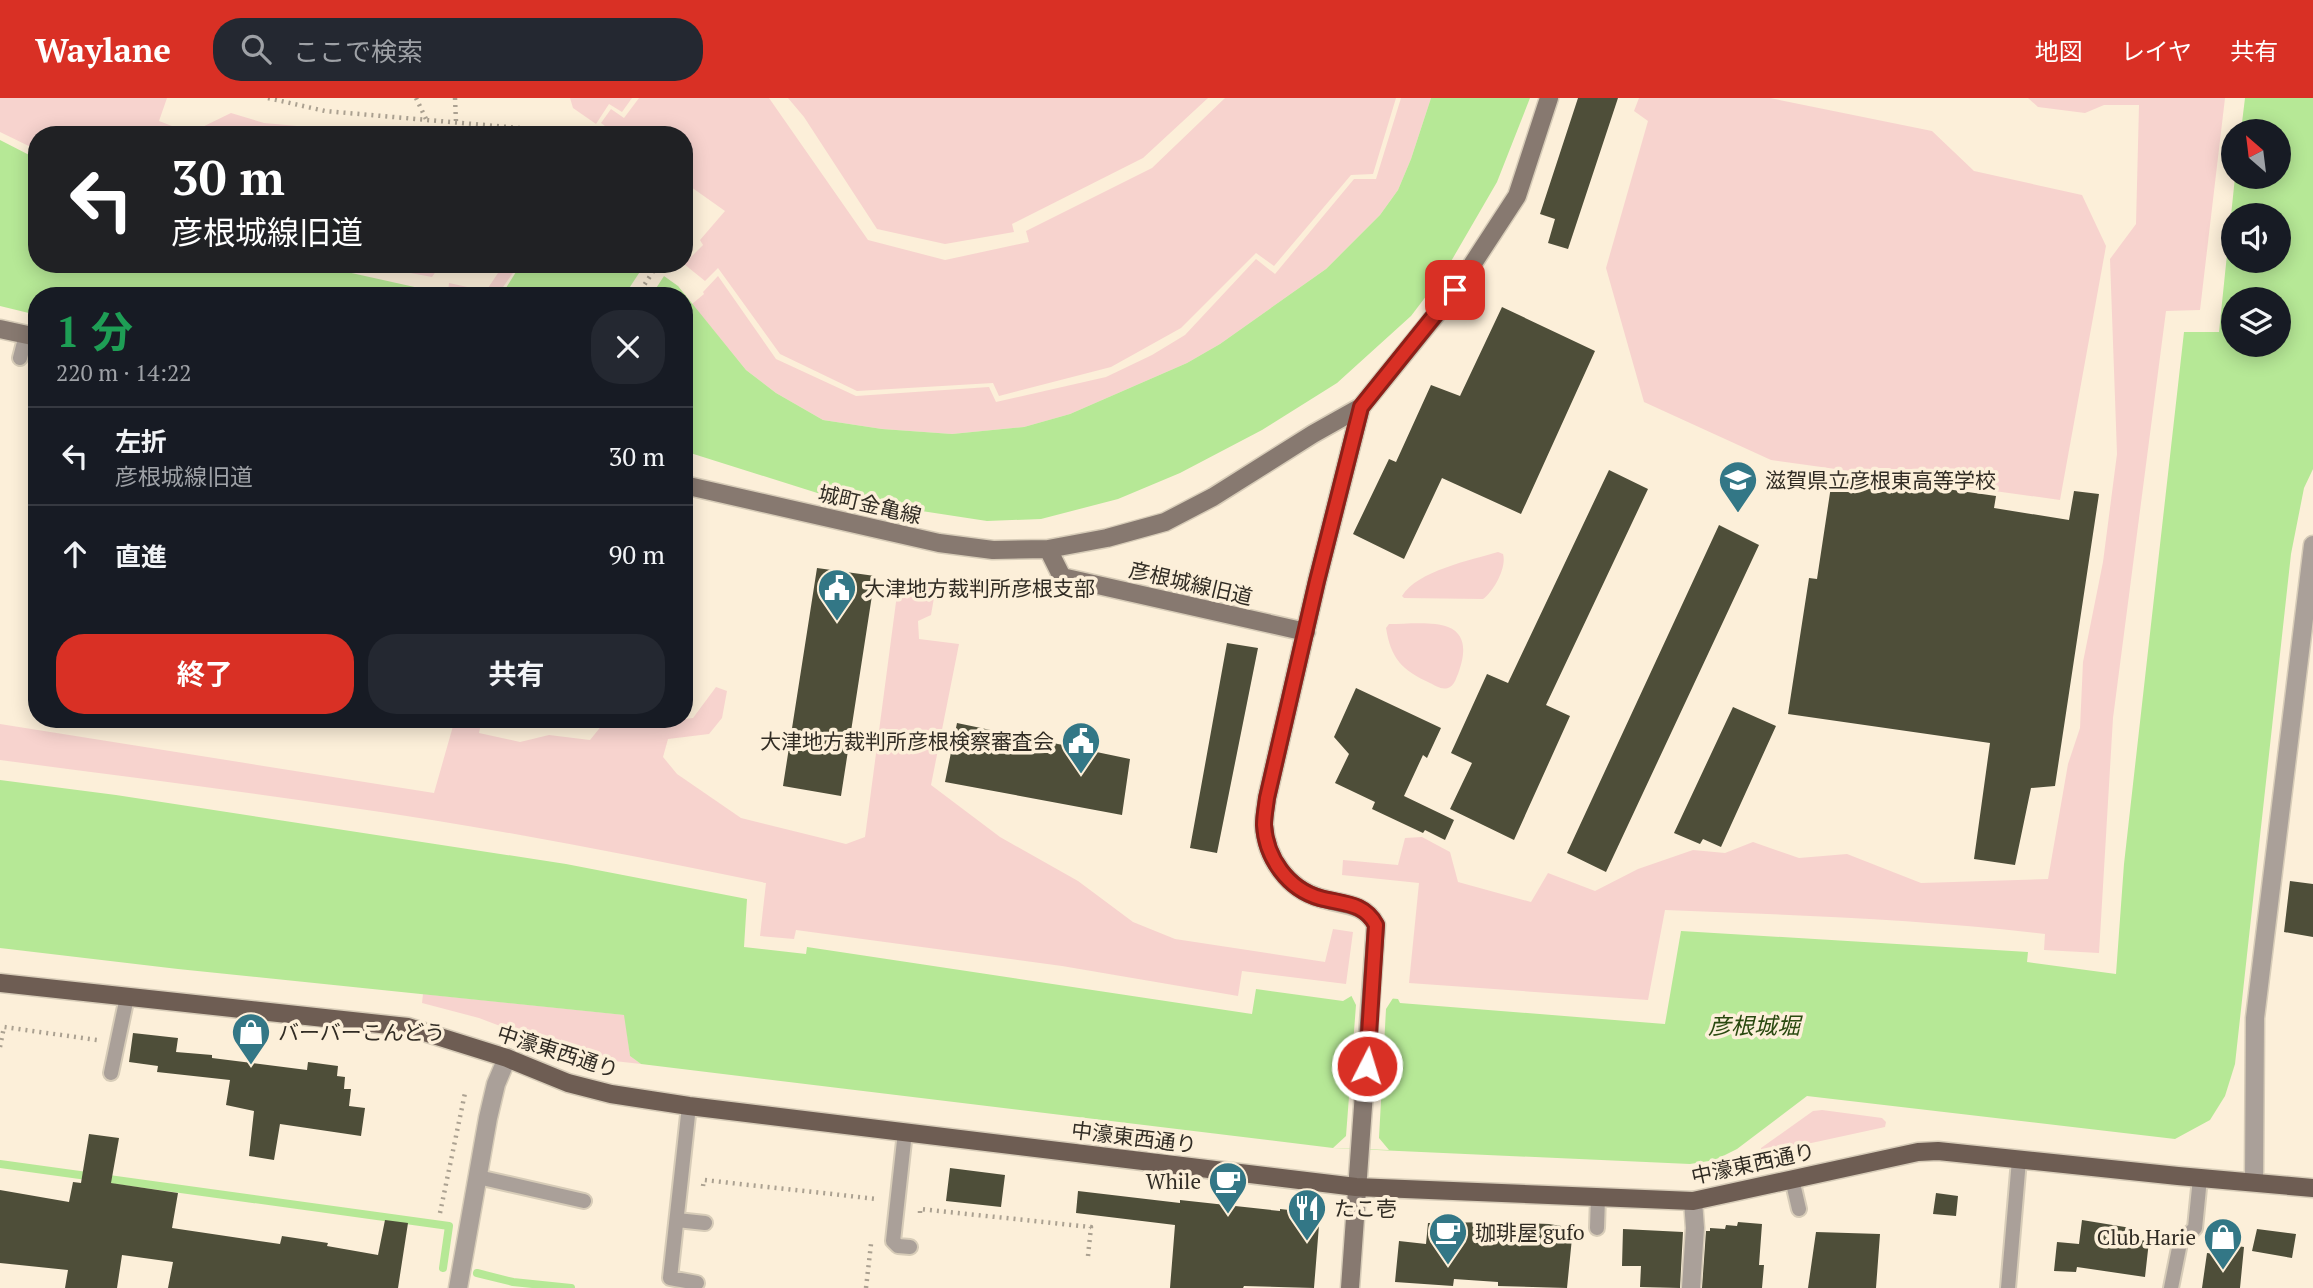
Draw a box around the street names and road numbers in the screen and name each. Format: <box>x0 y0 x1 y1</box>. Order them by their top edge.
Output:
street label: 城町金亀線 <box>816 479 924 529</box>
street label: 彦根城線旧道 <box>1126 555 1256 611</box>
street label: 中濠東西通り <box>494 1018 622 1084</box>
street label: 中濠東西通り <box>1070 1115 1198 1159</box>
street label: 中濠東西通り <box>1688 1136 1818 1190</box>

